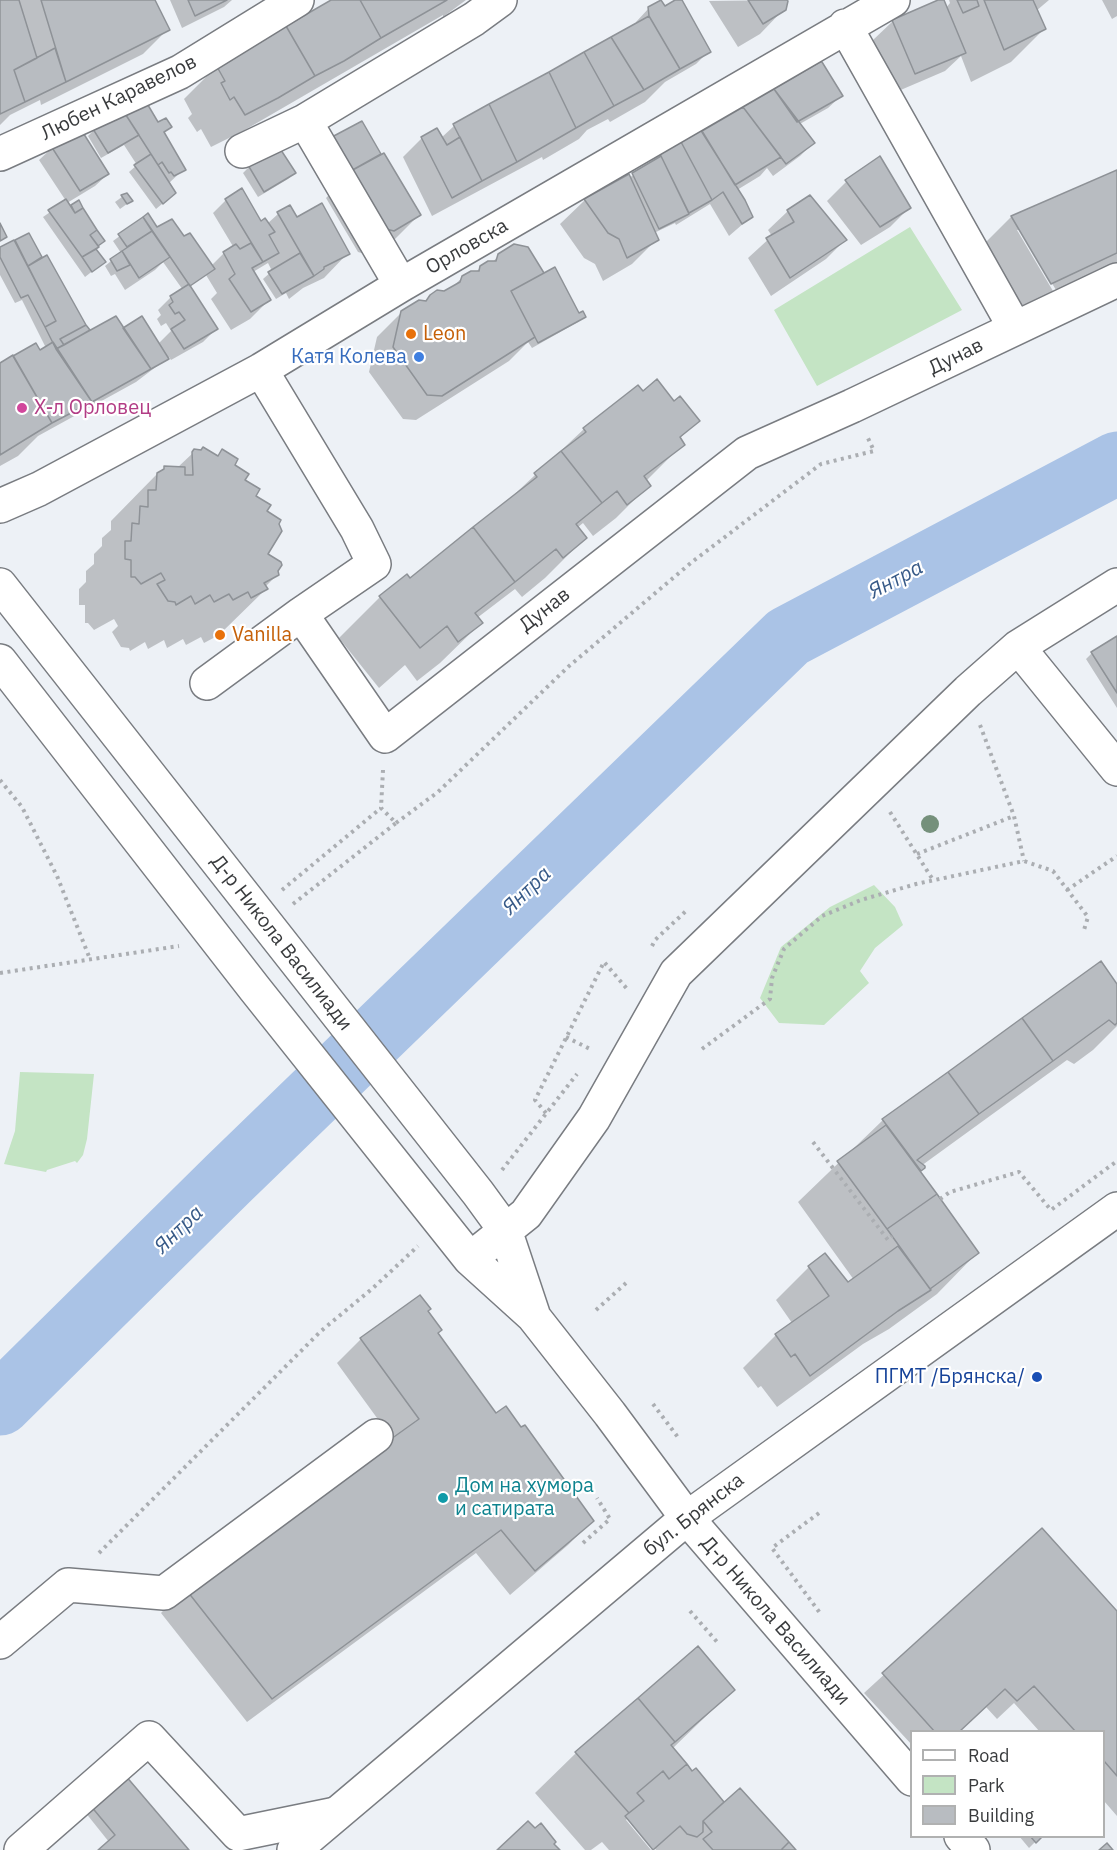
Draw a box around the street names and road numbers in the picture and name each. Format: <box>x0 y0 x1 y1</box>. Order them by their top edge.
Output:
street label: Любен Каравелов <box>37 50 201 146</box>
street label: Орловска <box>422 214 512 280</box>
street label: Дунав <box>925 334 987 380</box>
street label: Дунав <box>515 583 575 637</box>
street label: Д-р Никола Василиади <box>205 850 357 1036</box>
street label: бул. Брянска <box>639 1468 749 1562</box>
street label: Д-р Никола Василиади <box>695 1532 855 1710</box>

